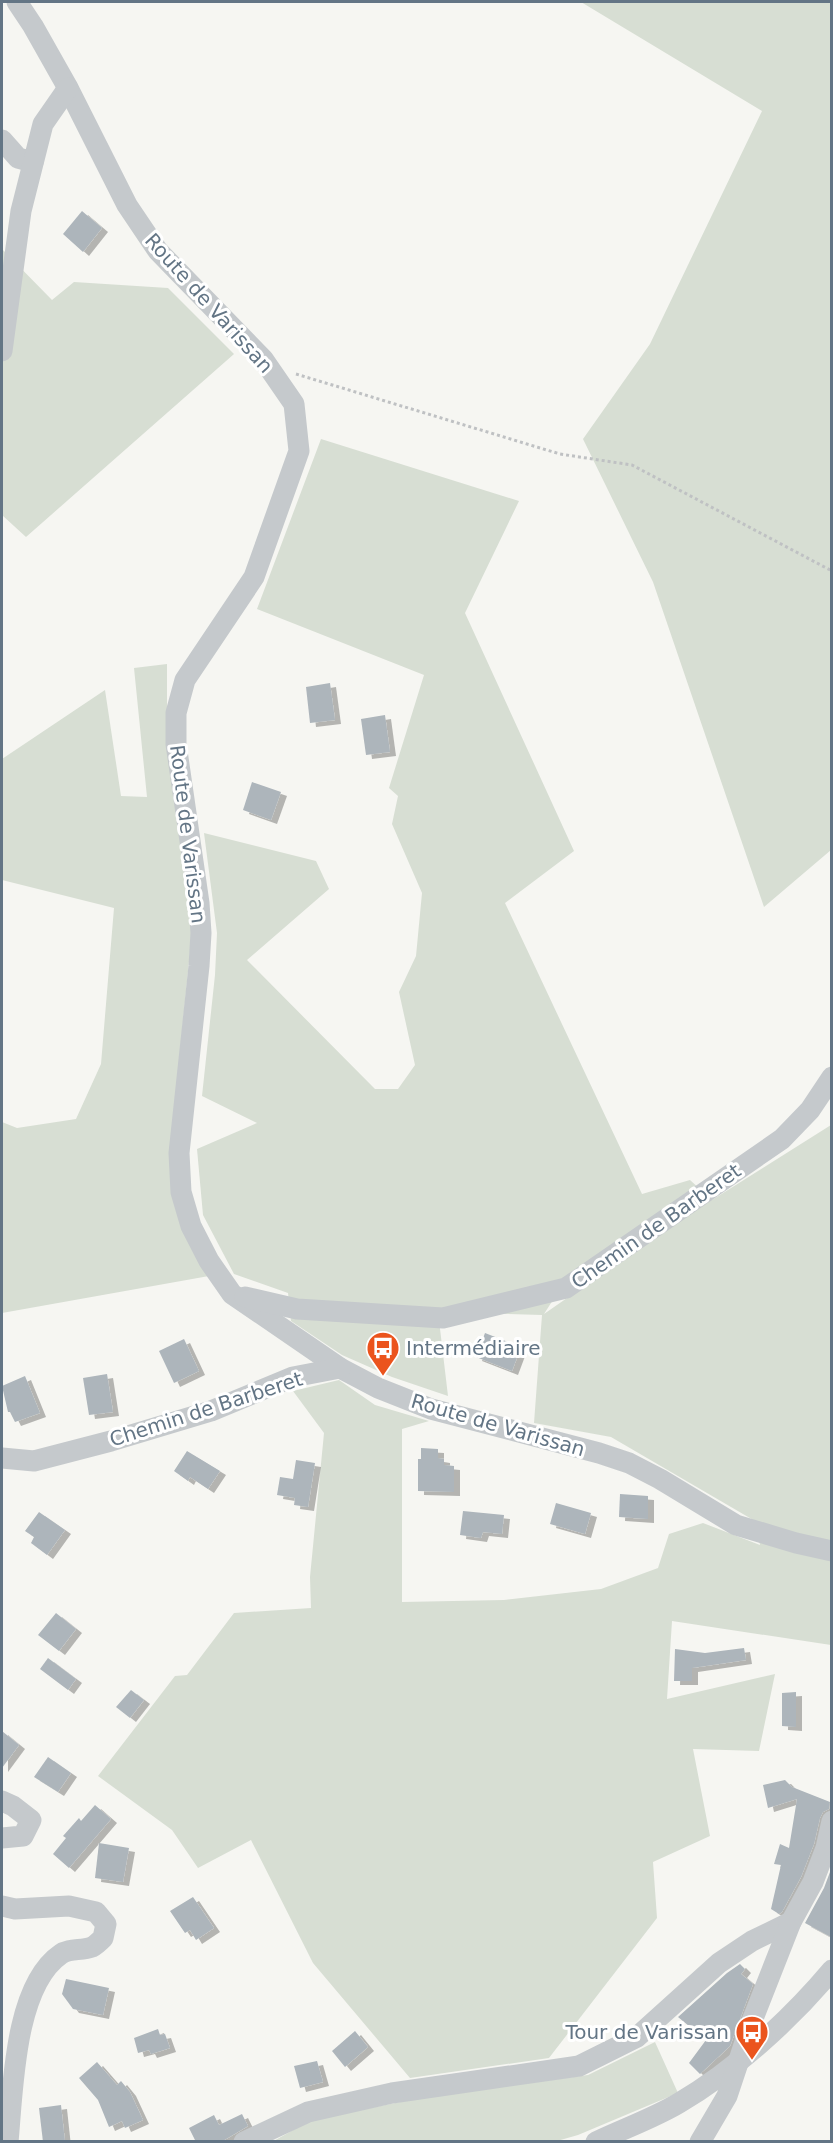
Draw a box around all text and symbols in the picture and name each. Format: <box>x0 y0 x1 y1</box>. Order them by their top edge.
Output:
street label: Route de Varissan <box>140 228 278 378</box>
street label: Route de Varissan <box>165 743 211 925</box>
street label: Chemin de Barberet <box>567 1158 746 1294</box>
bus stop icon: Intermédiaire <box>365 1330 401 1377</box>
place label: Intermédiaire <box>406 1336 541 1360</box>
street label: Chemin de Barberet <box>106 1366 306 1452</box>
street label: Route de Varissan <box>408 1389 588 1461</box>
bus stop icon: Tour de Varissan <box>734 2014 770 2061</box>
place label: Tour de Varissan <box>564 2020 729 2044</box>

